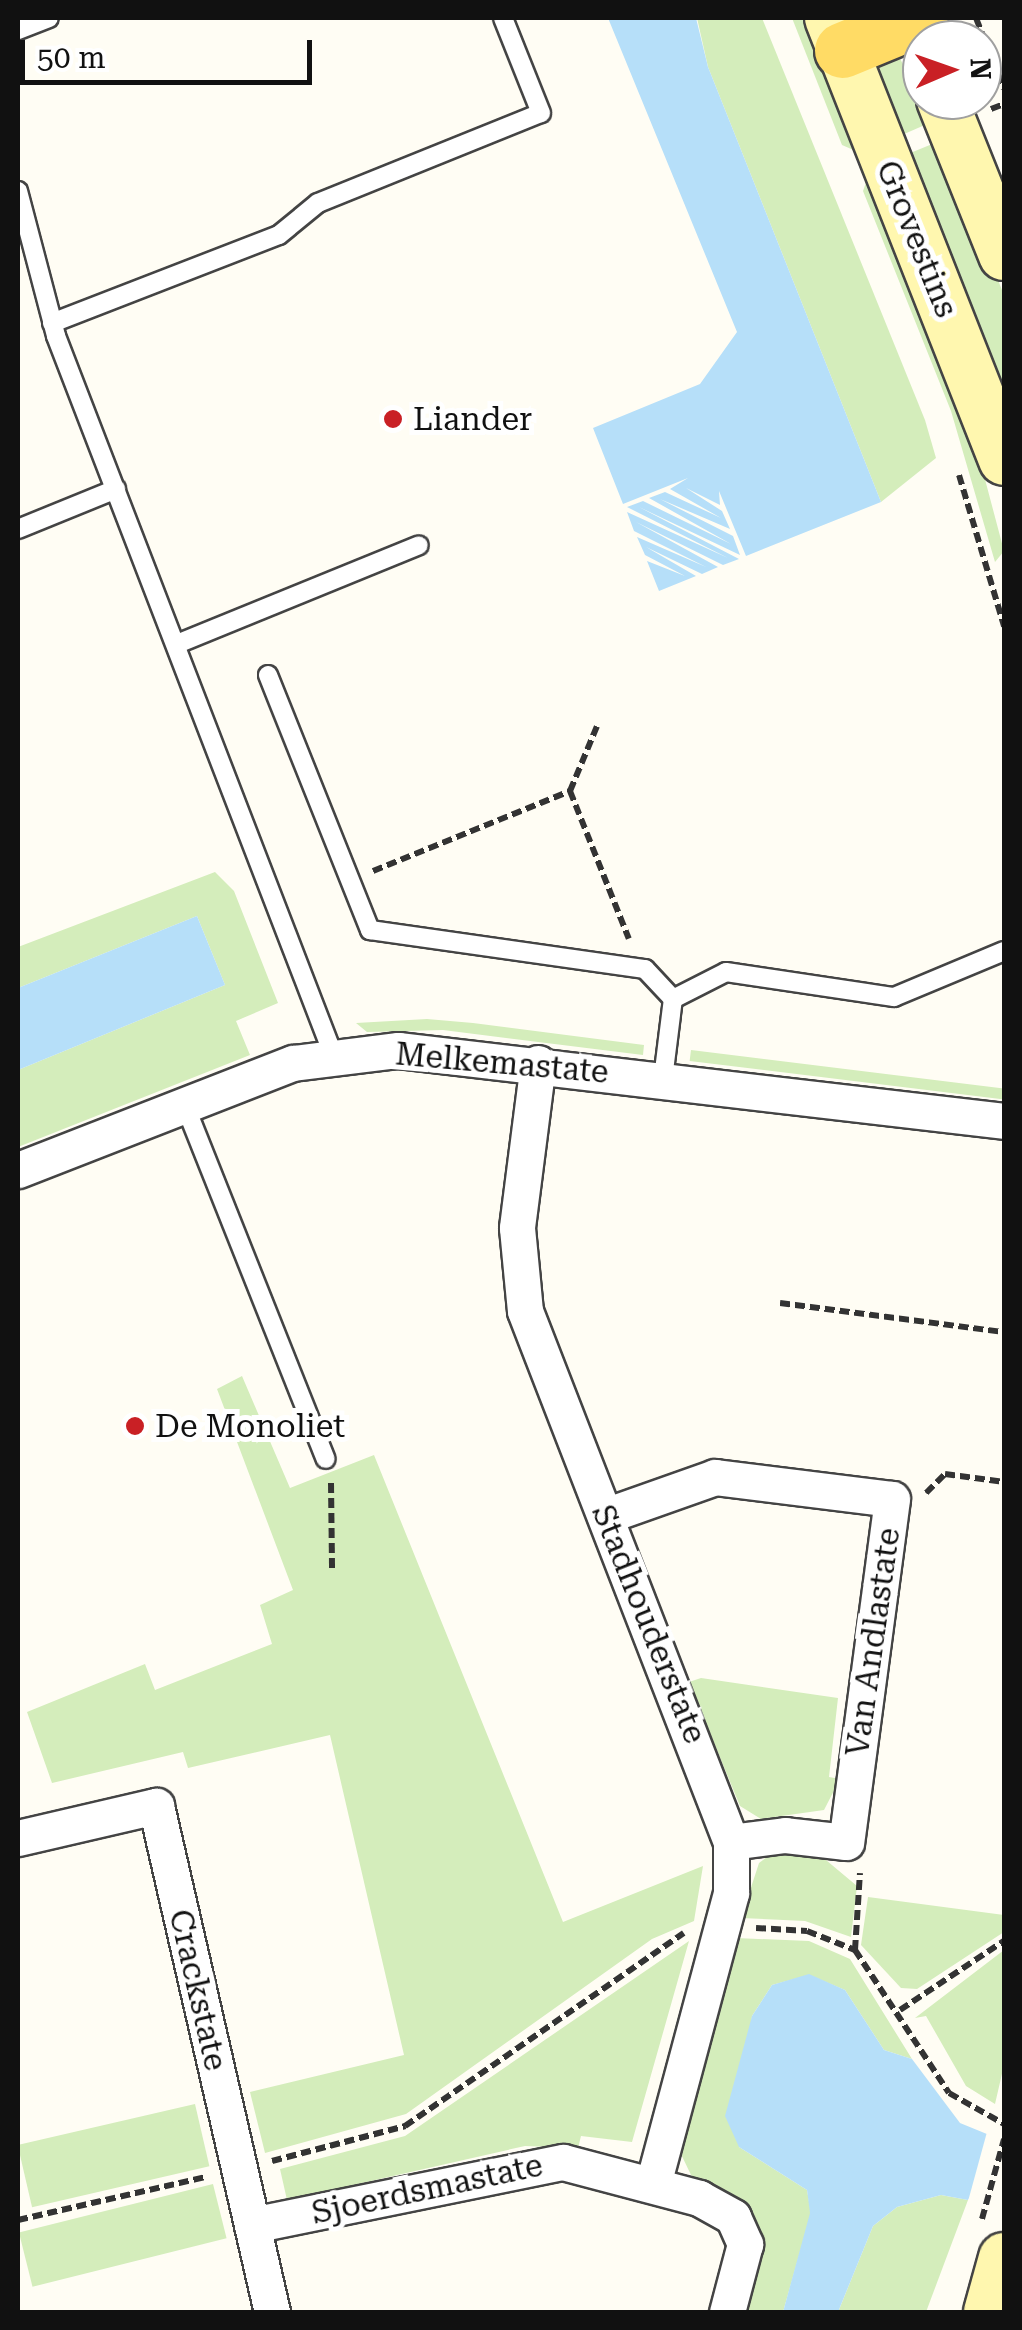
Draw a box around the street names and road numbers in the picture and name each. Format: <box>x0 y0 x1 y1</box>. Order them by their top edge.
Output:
street label: Grovestins <box>868 155 966 323</box>
street label: Melkemastate <box>394 1035 610 1091</box>
street label: Stadhouderstate <box>584 1499 714 1749</box>
street label: Van Andlastate <box>838 1525 908 1759</box>
street label: Crackstate <box>161 1906 235 2074</box>
street label: Sjoerdsmastate <box>308 2146 546 2232</box>

